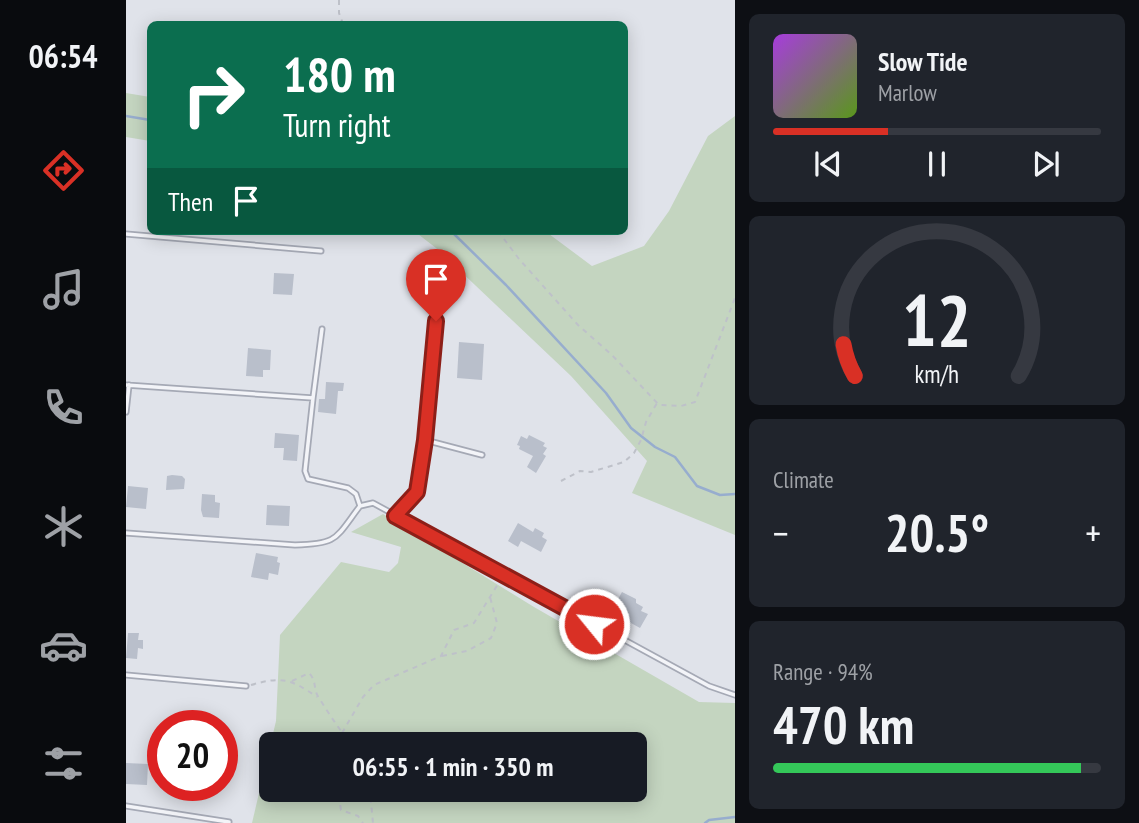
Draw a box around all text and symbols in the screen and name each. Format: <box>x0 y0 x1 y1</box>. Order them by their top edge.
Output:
text: 06:54 <box>28 35 98 77</box>
text: 180 m <box>283 42 396 106</box>
text: Slow Tide <box>878 45 968 78</box>
icon: right <box>168 49 259 140</box>
text: Marlow <box>878 78 937 107</box>
text: Turn right <box>283 104 391 146</box>
icon: previous <box>809 145 847 183</box>
icon: pause <box>918 145 956 183</box>
icon: next <box>1027 145 1065 183</box>
icon: directions <box>39 146 88 195</box>
icon: arrive <box>227 182 265 220</box>
text: Then <box>168 185 213 218</box>
pin <box>406 249 466 321</box>
icon: arrive <box>417 260 455 298</box>
icon: music <box>39 265 88 314</box>
text: 12 <box>902 273 972 367</box>
text: km/h <box>915 358 959 390</box>
icon: phone <box>39 383 88 432</box>
text: Climate <box>773 465 834 494</box>
text: 20.5° <box>885 499 989 566</box>
icon: climate <box>39 502 88 551</box>
text: − <box>773 508 789 557</box>
text: + <box>1085 508 1101 557</box>
position arrow <box>557 587 631 661</box>
icon: car <box>39 621 88 670</box>
text: Range · 94% <box>773 657 873 686</box>
text: 470 km <box>773 691 914 758</box>
speed limit sign: 20 <box>147 710 238 801</box>
icon: filters <box>39 739 88 788</box>
text: 06:55 · 1 min · 350 m <box>353 750 553 783</box>

